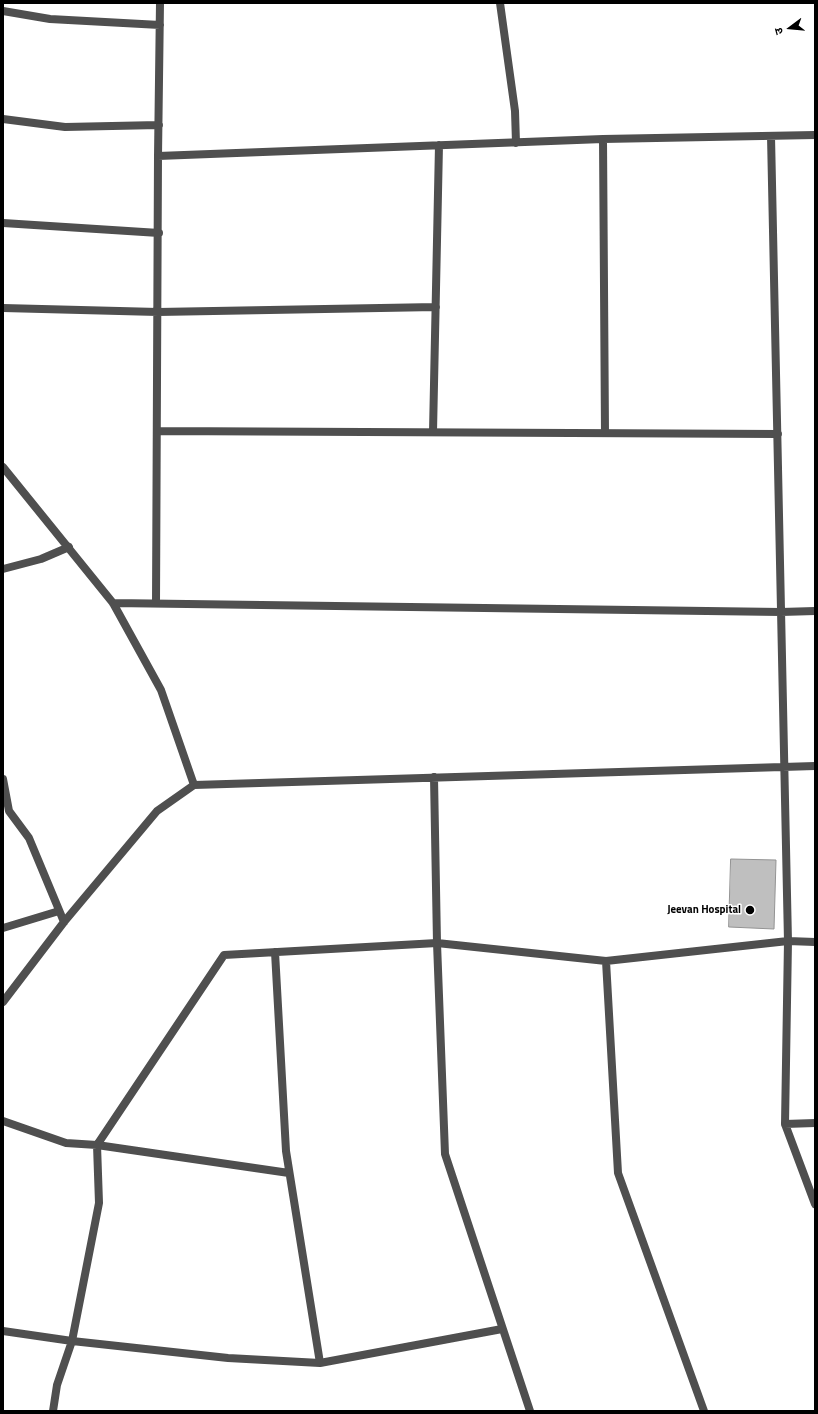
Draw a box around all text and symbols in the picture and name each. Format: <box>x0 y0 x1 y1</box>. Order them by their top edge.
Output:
north arrow <box>770 8 810 48</box>
text: उ <box>770 26 787 37</box>
place label: Jeevan Hospital <box>667 903 741 917</box>
marker: Jeevan Hospital <box>744 904 756 916</box>

